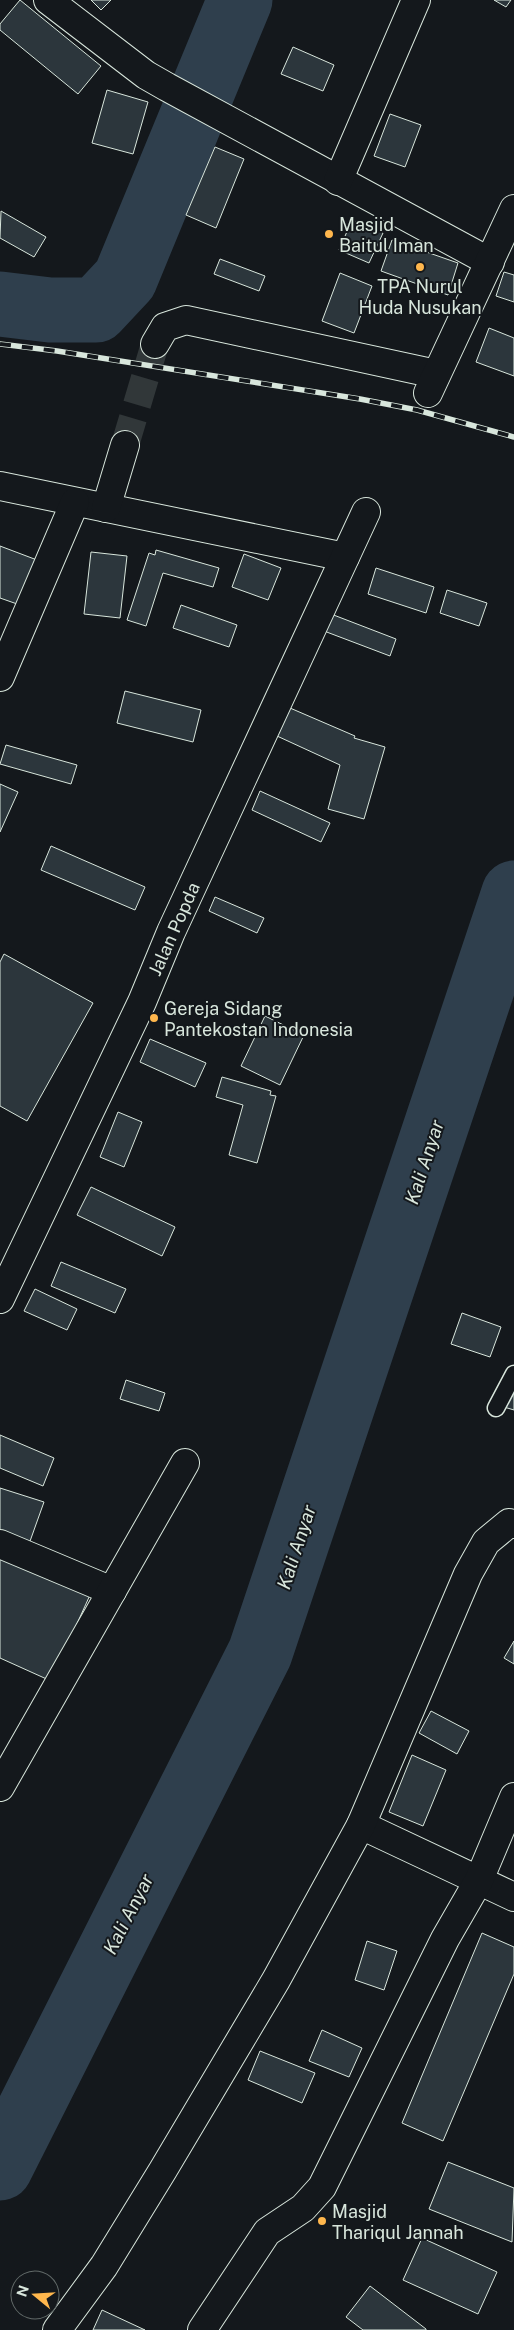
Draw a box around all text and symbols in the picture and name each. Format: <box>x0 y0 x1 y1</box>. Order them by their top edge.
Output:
place label: Masjid Baitul Iman <box>339 214 434 256</box>
marker: Masjid Baitul Iman <box>323 228 335 240</box>
marker: TPA Nurul Huda Nusukan <box>414 261 426 273</box>
place label: TPA Nurul Huda Nusukan <box>358 276 482 318</box>
street label: Jalan Popda <box>144 879 204 979</box>
place label: Gereja Sidang Pantekostan Indonesia <box>164 998 353 1040</box>
marker: Gereja Sidang Pantekostan Indonesia <box>148 1012 160 1024</box>
water label: Kali Anyar <box>400 1116 448 1207</box>
water label: Kali Anyar <box>272 1501 320 1592</box>
water label: Kali Anyar <box>98 1869 158 1958</box>
place label: Masjid Thariqul Jannah <box>332 2201 464 2243</box>
marker: Masjid Thariqul Jannah <box>316 2215 328 2227</box>
north arrow <box>10 2270 60 2320</box>
text: N <box>13 2283 32 2299</box>

